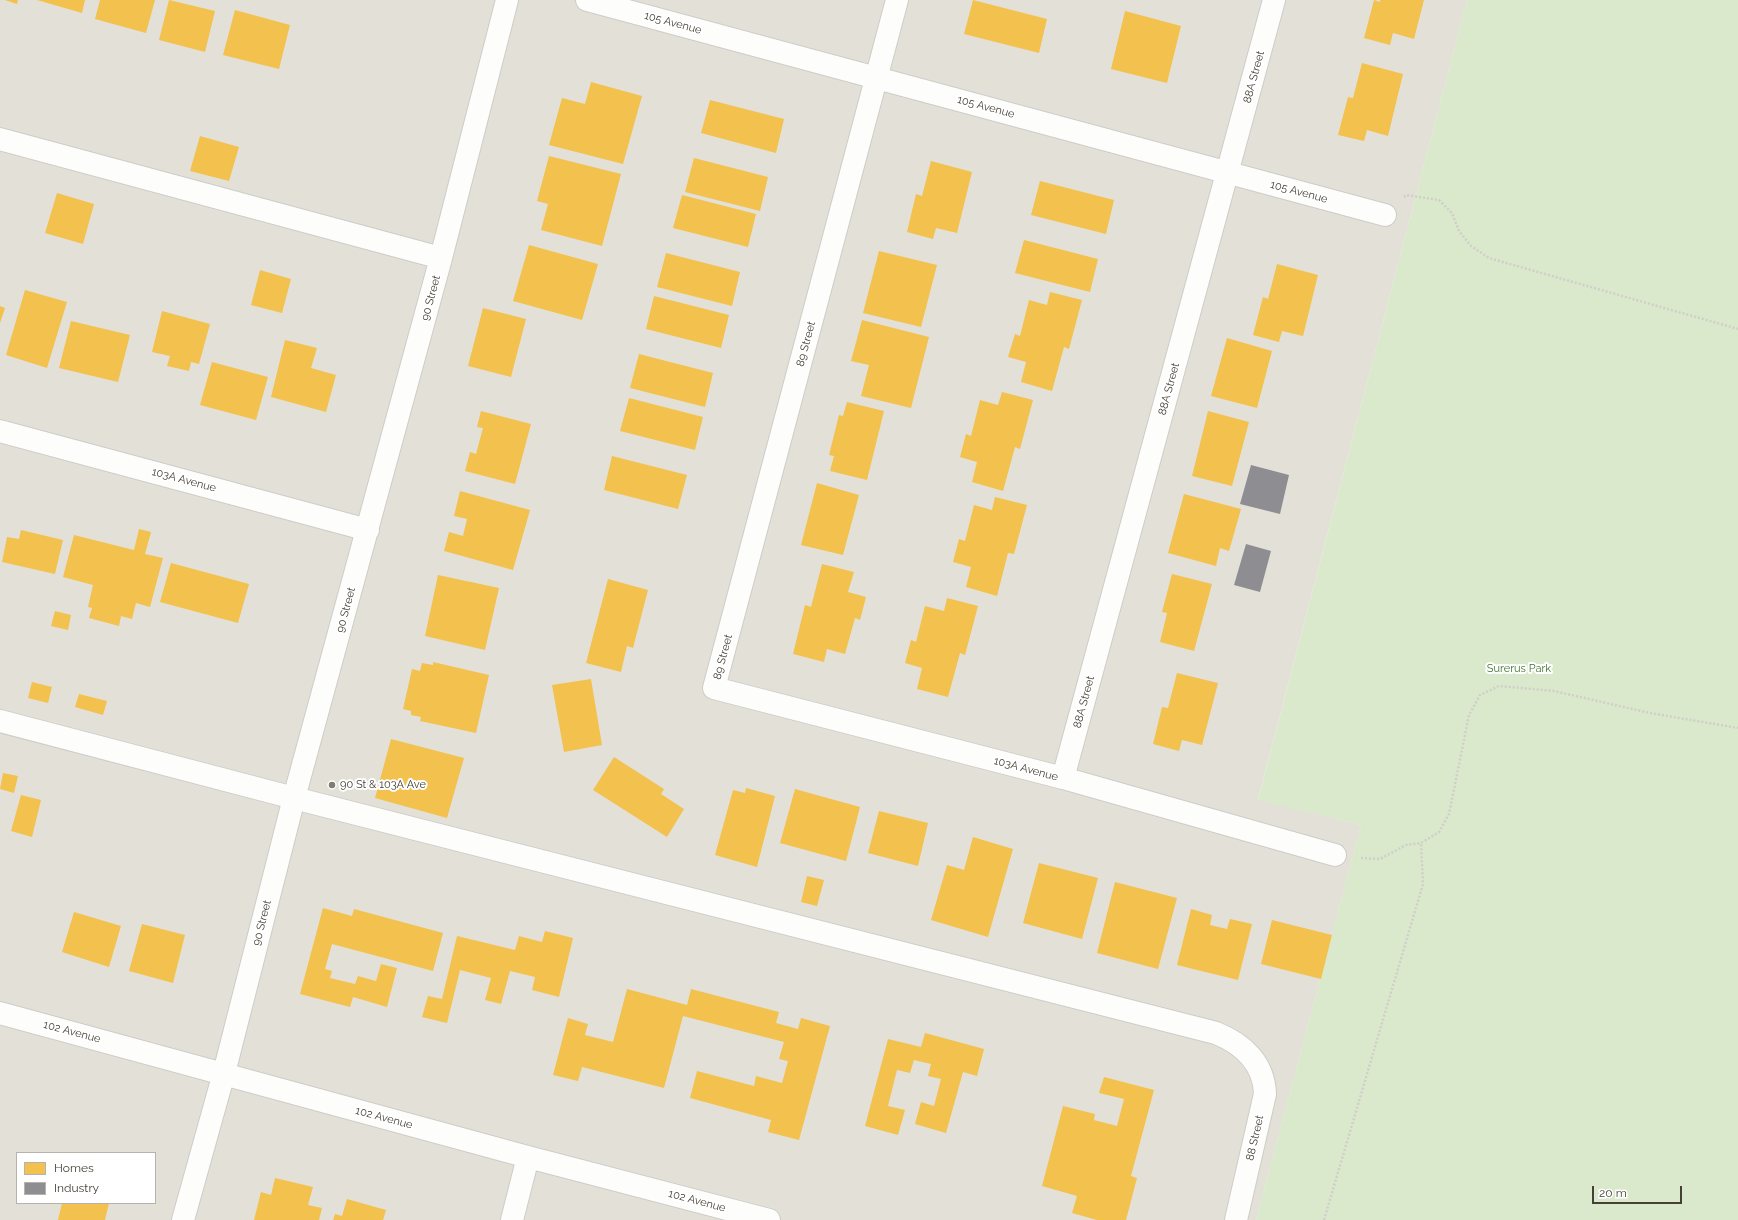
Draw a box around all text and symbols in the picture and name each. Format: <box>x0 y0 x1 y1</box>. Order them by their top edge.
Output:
street label: 105 Avenue <box>643 9 703 37</box>
street label: 88A Street <box>1241 49 1267 105</box>
street label: 105 Avenue <box>956 93 1016 121</box>
street label: 105 Avenue <box>1269 178 1329 206</box>
street label: 90 Street <box>419 274 443 322</box>
street label: 89 Street <box>794 320 818 368</box>
street label: 88A Street <box>1156 361 1182 417</box>
street label: 103A Avenue <box>150 465 218 495</box>
street label: 90 Street <box>334 586 358 634</box>
street label: 89 Street <box>711 633 735 681</box>
park label: Surerus Park <box>1487 662 1551 676</box>
street label: 88A Street <box>1071 674 1097 730</box>
street label: 103A Avenue <box>992 754 1060 784</box>
place label: 90 St & 103A Ave <box>340 778 426 792</box>
marker: 90 St & 103A Ave <box>327 780 337 790</box>
street label: 90 Street <box>250 899 274 947</box>
street label: 102 Avenue <box>42 1018 102 1046</box>
street label: 102 Avenue <box>354 1104 414 1132</box>
street label: 88 Street <box>1243 1114 1267 1162</box>
legend <box>16 1152 156 1204</box>
text: Homes <box>54 1161 94 1175</box>
scale bar <box>1594 1178 1684 1204</box>
text: Industry <box>54 1181 99 1195</box>
text: 20 m <box>1599 1186 1627 1200</box>
street label: 102 Avenue <box>667 1187 727 1215</box>

